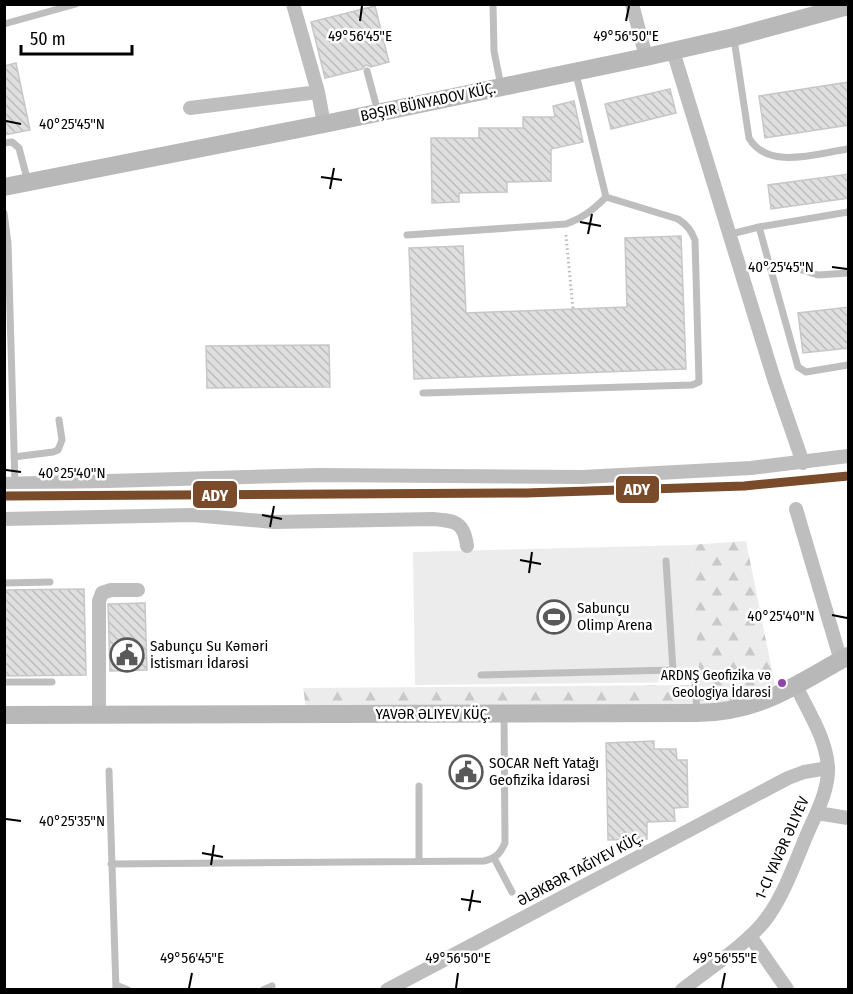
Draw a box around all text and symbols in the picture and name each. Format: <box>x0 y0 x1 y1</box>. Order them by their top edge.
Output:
scale bar <box>21 18 132 56</box>
text: 49°56'45"E <box>328 27 392 45</box>
text: 49°56'50"E <box>593 27 659 45</box>
text: 50 m <box>30 28 66 50</box>
street label: BƏŞIR BÜNYADOV KÜÇ. <box>359 79 497 125</box>
text: 40°25'45"N <box>39 115 105 133</box>
text: 40°25'45"N <box>748 258 814 276</box>
text: 40°25'40"N <box>38 464 106 482</box>
line badge: ADY <box>615 475 660 504</box>
line badge: ADY <box>192 480 238 509</box>
text: ADY <box>623 480 650 499</box>
text: ADY <box>201 486 228 505</box>
sports icon: Sabunçu Olimp Arena <box>536 599 572 635</box>
place label: Sabunçu Olimp Arena <box>577 599 653 634</box>
text: 40°25'40"N <box>747 607 815 625</box>
public building icon: Sabunçu Su Kəməri İstismarı İdarəsi <box>109 637 145 673</box>
place label: Sabunçu Su Kəməri İstismarı İdarəsi <box>150 637 268 672</box>
place label: ARDNŞ Geofizika vә Geologiya İdarәsi <box>661 667 771 701</box>
marker: ARDNŞ Geofizika vә Geologiya İdarәsi <box>776 677 788 689</box>
street label: YAVƏR ƏLIYEV KÜÇ. <box>376 705 490 723</box>
public building icon: SOCAR Neft Yatağı Geofizika İdarəsi <box>448 754 484 790</box>
place label: SOCAR Neft Yatağı Geofizika İdarəsi <box>489 754 599 789</box>
street label: 1-CI YAVƏR ƏLIYEV <box>751 794 813 902</box>
text: 40°25'35"N <box>39 812 105 830</box>
street label: ƏLƏKBƏR TAĞIYEV KÜÇ. <box>514 828 646 910</box>
text: 49°56'45"E <box>160 949 224 967</box>
text: 49°56'50"E <box>425 949 491 967</box>
text: 49°56'55"E <box>693 949 757 967</box>

